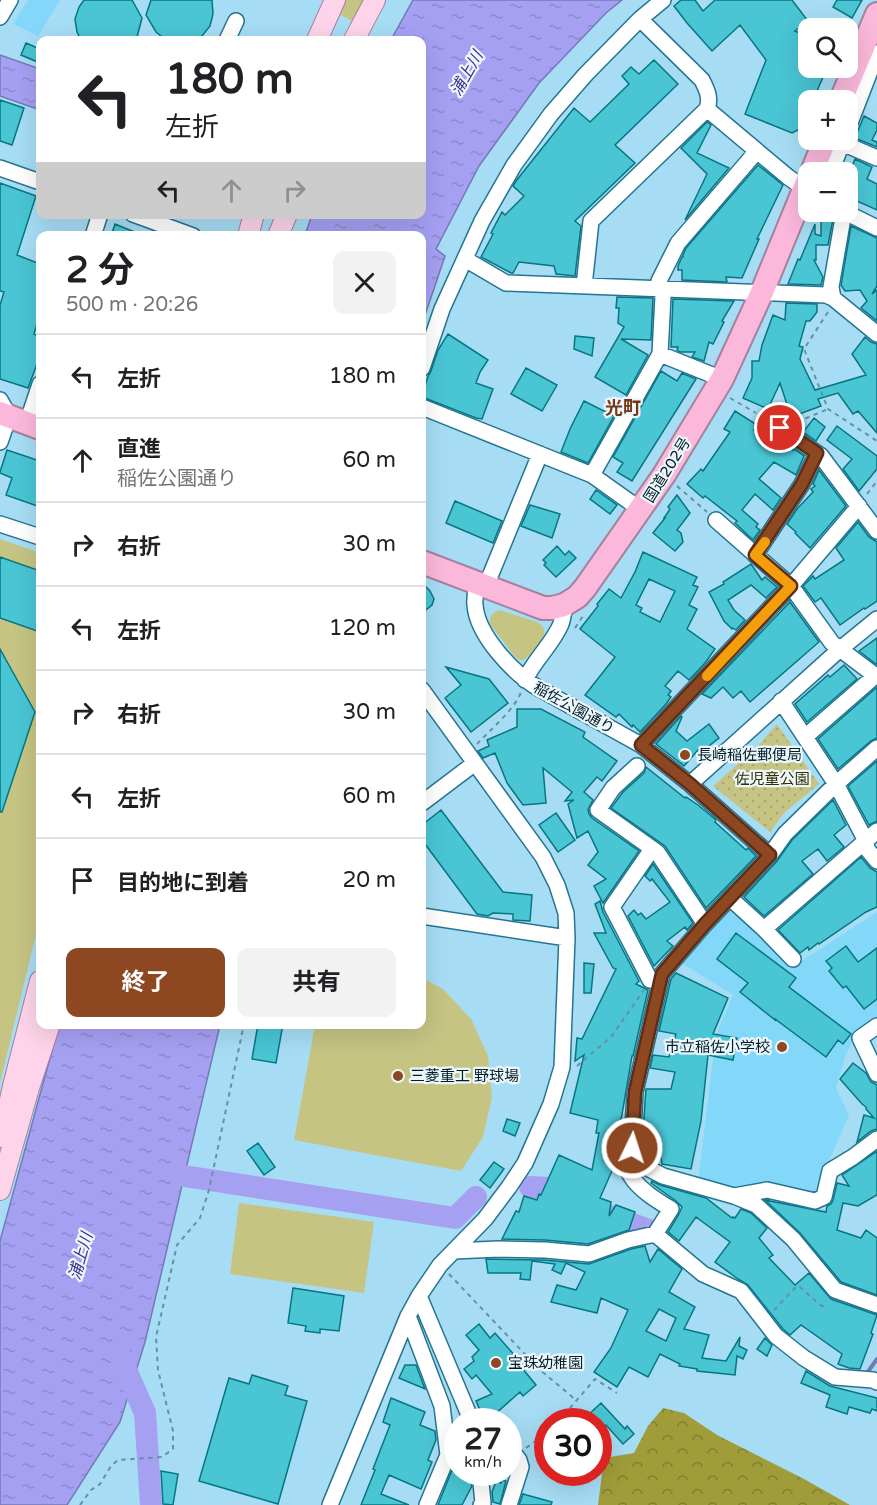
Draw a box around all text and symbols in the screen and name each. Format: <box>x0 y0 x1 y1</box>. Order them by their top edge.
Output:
map controls <box>798 18 858 222</box>
button: search <box>798 18 858 78</box>
water label: 浦上川 <box>446 46 489 99</box>
text: 180 m <box>165 54 294 105</box>
icon: left <box>66 60 144 138</box>
button: + <box>798 90 858 150</box>
text: 左折 <box>165 111 219 144</box>
button: − <box>798 162 858 222</box>
icon: left <box>152 174 185 207</box>
icon: ahead <box>215 174 248 207</box>
icon: right <box>278 174 311 207</box>
text: 2 分 <box>66 249 134 292</box>
button: close <box>333 251 396 314</box>
text: 500 m · 20:26 <box>66 293 198 317</box>
icon: left <box>66 360 99 393</box>
text: 180 m <box>329 363 396 389</box>
text: 左折 <box>117 366 161 392</box>
district label: 光町 <box>605 397 641 419</box>
pin <box>754 402 805 453</box>
icon: arrive <box>763 411 796 444</box>
street label: 国道202号 <box>640 434 694 506</box>
text: 直進 <box>117 436 161 462</box>
icon: ahead <box>66 444 99 477</box>
text: 60 m <box>342 447 396 473</box>
text: 稲佐公園通り <box>117 467 237 491</box>
icon: right <box>66 528 99 561</box>
text: 30 m <box>342 531 396 557</box>
text: 右折 <box>117 534 161 560</box>
icon: left <box>66 612 99 645</box>
text: 120 m <box>329 615 396 641</box>
text: 左折 <box>117 618 161 644</box>
street label: 稲佐公園通り <box>530 678 618 738</box>
icon: right <box>66 696 99 729</box>
text: 30 m <box>342 699 396 725</box>
text: 右折 <box>117 702 161 728</box>
place label: 長崎稲佐郵便局 <box>697 746 802 764</box>
marker: 長崎稲佐郵便局 <box>678 748 692 762</box>
park label: 佐児童公園 <box>734 770 810 788</box>
icon: left <box>66 780 99 813</box>
text: 60 m <box>342 783 396 809</box>
text: 左折 <box>117 786 161 812</box>
icon: arrive <box>66 864 99 897</box>
text: 20 m <box>342 867 396 893</box>
text: 目的地に到着 <box>117 870 249 896</box>
button: 終了 <box>66 948 225 1017</box>
button: 共有 <box>237 948 396 1017</box>
place label: 市立稲佐小学校 <box>665 1038 770 1056</box>
marker: 市立稲佐小学校 <box>775 1040 789 1054</box>
place label: 三菱重工 野球場 <box>410 1067 519 1085</box>
marker: 三菱重工 野球場 <box>391 1069 405 1083</box>
position arrow <box>600 1116 664 1180</box>
water label: 浦上川 <box>65 1229 98 1282</box>
place label: 宝珠幼稚園 <box>508 1354 583 1372</box>
marker: 宝珠幼稚園 <box>489 1356 503 1370</box>
speed limit sign: 30 <box>534 1408 612 1486</box>
text: 27 <box>464 1421 502 1458</box>
text: km/h <box>464 1453 502 1471</box>

